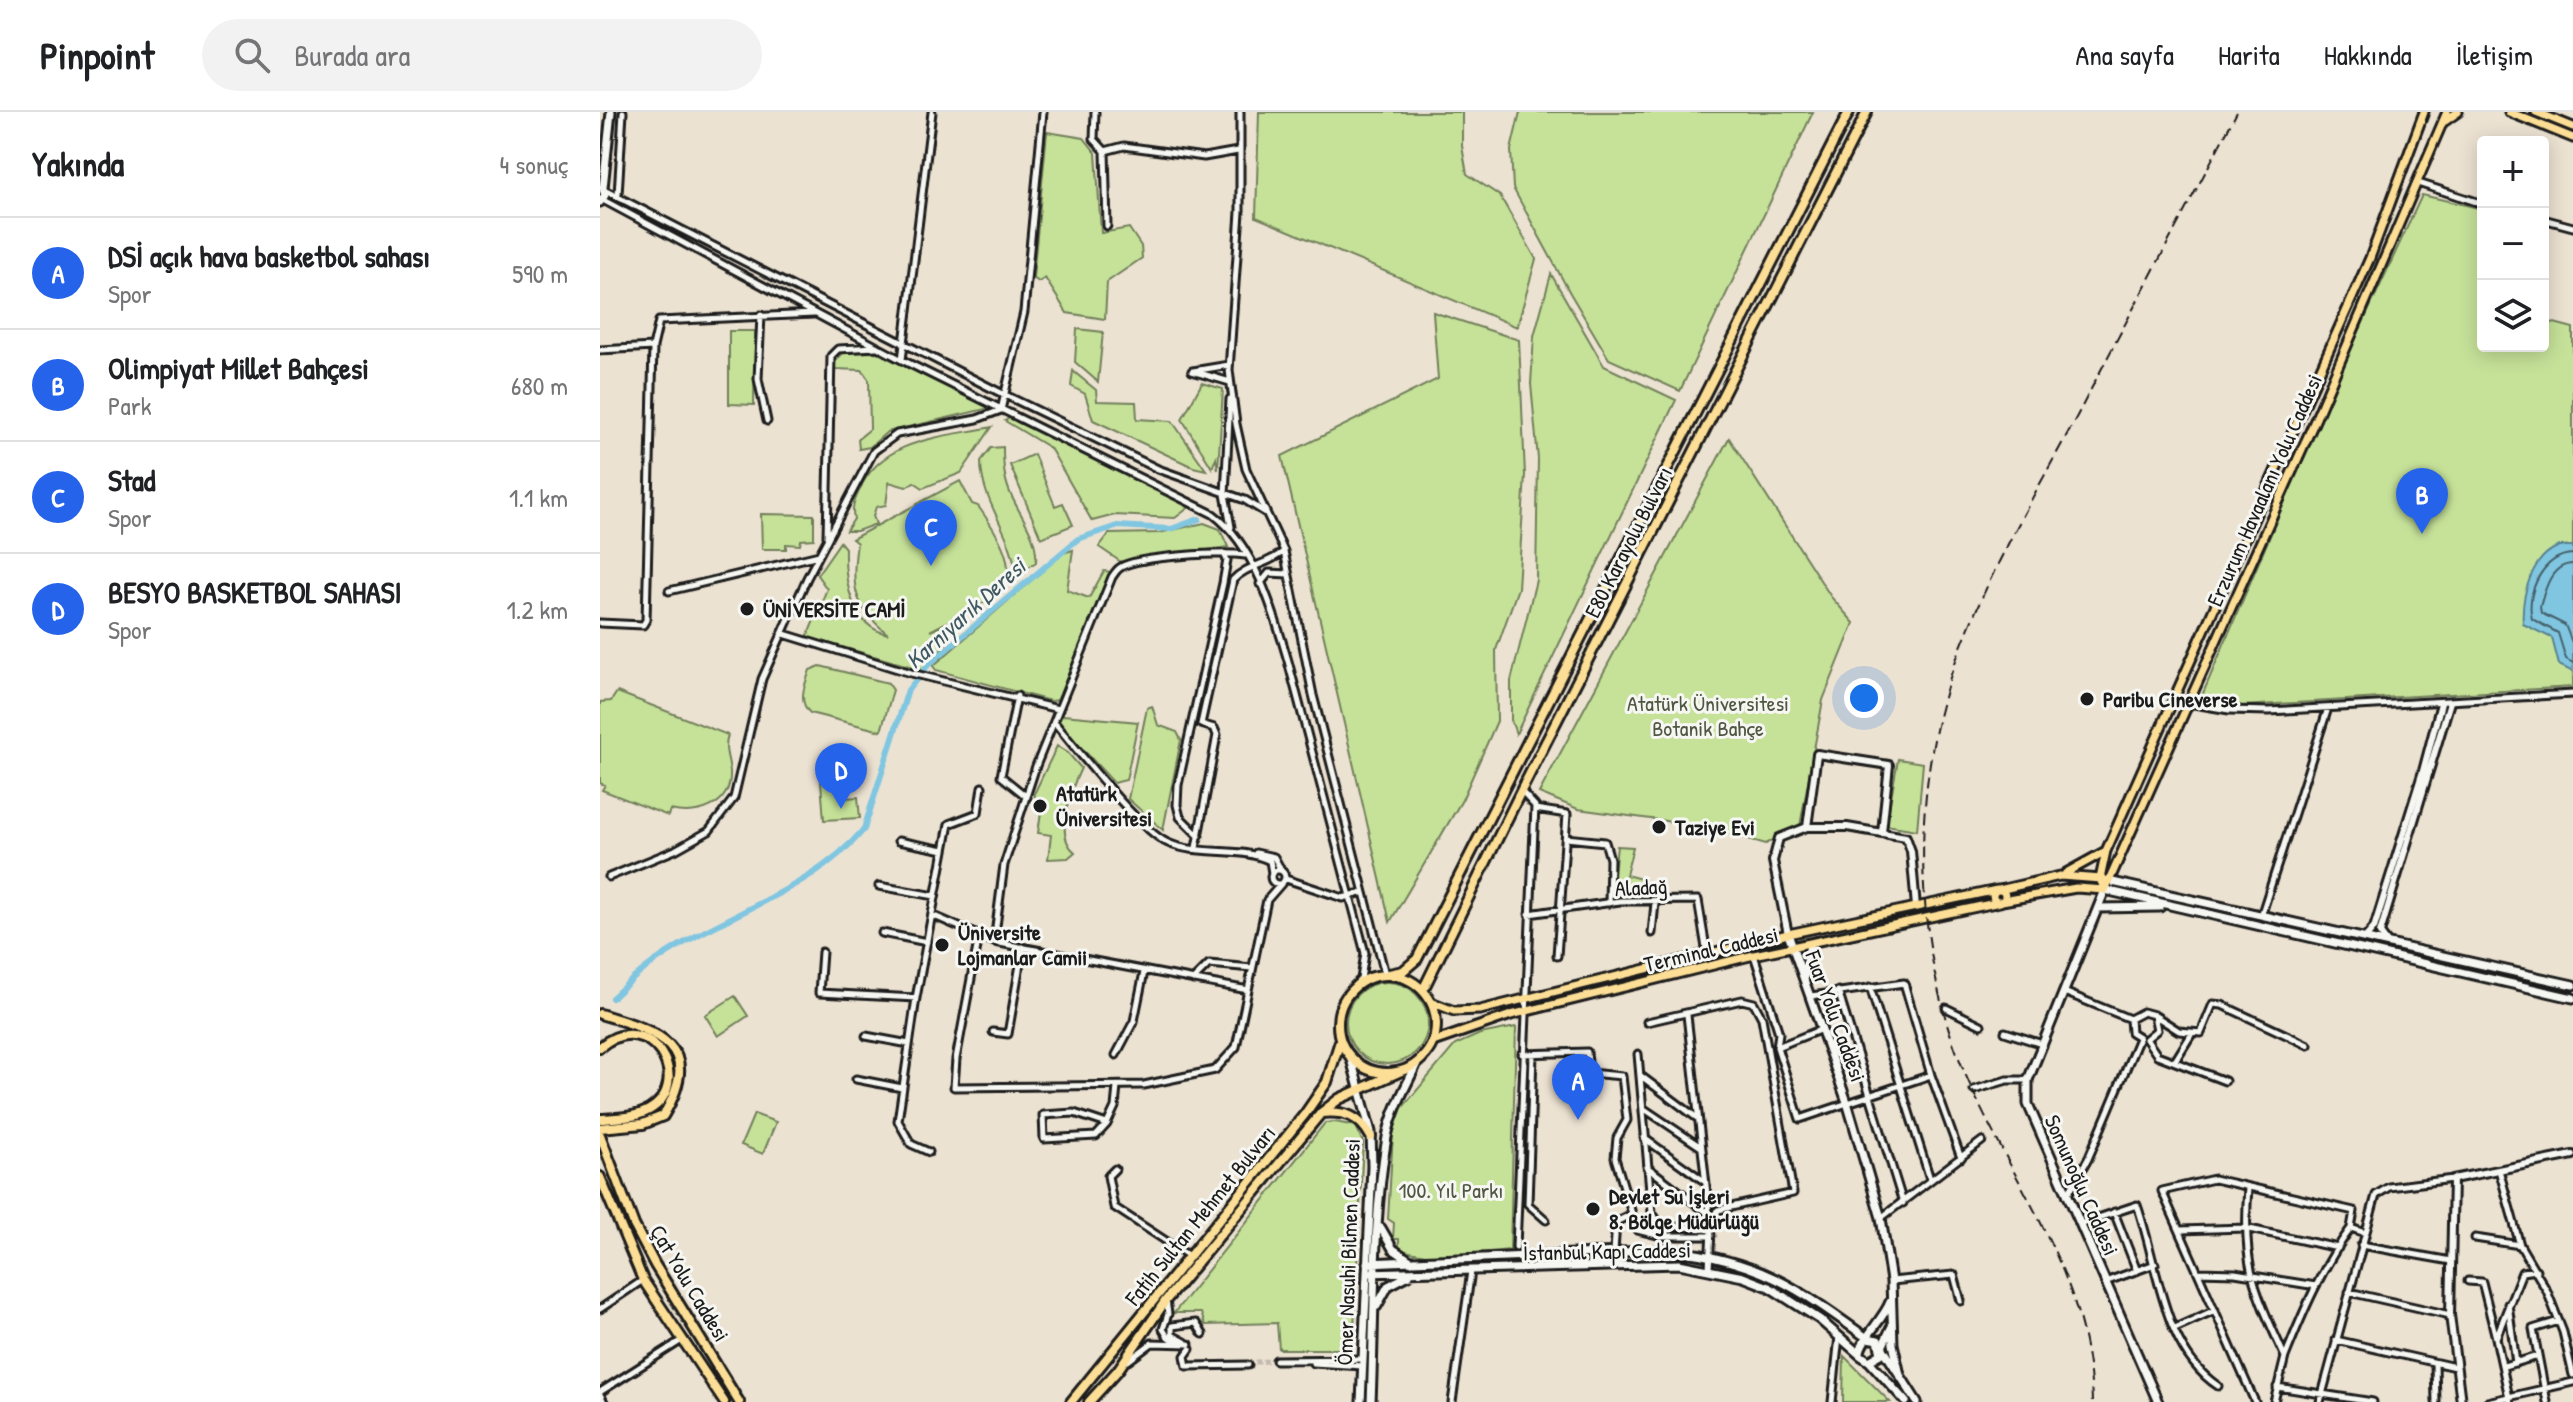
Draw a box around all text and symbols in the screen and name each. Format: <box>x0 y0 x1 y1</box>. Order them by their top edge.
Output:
search box <box>202 19 762 91</box>
text: Pinpoint <box>40 29 154 81</box>
icon: search <box>230 33 274 77</box>
text: Burada ara <box>294 35 410 75</box>
text: Ana sayfa <box>2076 36 2174 74</box>
text: Harita <box>2218 36 2280 74</box>
text: Hakkında <box>2324 36 2412 74</box>
text: İletişim <box>2456 36 2533 74</box>
map controls <box>2477 136 2549 352</box>
button: + <box>2477 136 2549 208</box>
text: Yakında <box>32 141 124 187</box>
text: 4 sonuç <box>500 147 568 182</box>
button: − <box>2477 208 2549 280</box>
text: DSİ açık hava basketbol sahası <box>108 236 430 276</box>
text: A <box>52 256 64 291</box>
text: 590 m <box>512 256 568 291</box>
text: Spor <box>108 276 152 311</box>
button: layers <box>2477 280 2549 352</box>
text: Olimpiyat Millet Bahçesi <box>108 348 369 388</box>
text: B <box>51 368 65 403</box>
text: 680 m <box>511 368 568 403</box>
street label: Erzurum Havaalanı Yolu Caddesi <box>2199 369 2329 611</box>
text: Park <box>108 388 152 423</box>
text: Stad <box>108 460 156 500</box>
street label: E80 Karayolu Bulvarı <box>1577 461 1679 623</box>
pin: B <box>2396 468 2448 534</box>
text: C <box>51 480 65 515</box>
text: 1.1 km <box>509 480 568 515</box>
text: Spor <box>108 500 152 535</box>
pin: C <box>905 500 957 566</box>
water label: Karnıyarık Deresi <box>898 549 1035 676</box>
text: BESYO BASKETBOL SAHASI <box>108 572 402 612</box>
text: D <box>52 592 64 627</box>
text: 1.2 km <box>506 592 568 627</box>
place label: ÜNİVERSİTE CAMİ <box>763 594 905 624</box>
marker: ÜNİVERSİTE CAMİ <box>738 600 756 618</box>
text: Spor <box>108 612 152 647</box>
your location <box>1844 678 1884 718</box>
place label: Paribu Cineverse <box>2103 684 2238 714</box>
park label: Atatürk Üniversitesi Botanik Bahçe <box>1627 688 1789 743</box>
marker: Paribu Cineverse <box>2078 690 2096 708</box>
pin: D <box>815 743 867 809</box>
place label: Atatürk Üniversitesi <box>1056 778 1152 833</box>
marker: Atatürk Üniversitesi <box>1031 797 1049 815</box>
place label: Taziye Evi <box>1674 812 1755 843</box>
marker: Taziye Evi <box>1650 818 1668 836</box>
street label: Aladağ <box>1614 871 1668 903</box>
place label: Üniversite Lojmanlar Camii <box>958 917 1087 972</box>
street label: Terminal Caddesi <box>1641 919 1781 979</box>
marker: Üniversite Lojmanlar Camii <box>933 936 951 954</box>
street label: Fuar Yolu Caddesi <box>1798 945 1874 1086</box>
pin: A <box>1552 1054 1604 1120</box>
street label: Somunoğlu Caddesi <box>2038 1110 2126 1260</box>
street label: Fatih Sultan Mehmet Bulvarı <box>1117 1119 1282 1312</box>
street label: Ömer Nasuhi Bilmen Caddesi <box>1329 1138 1367 1366</box>
park label: 100. Yıl Parkı <box>1399 1175 1503 1205</box>
place label: Devlet Su İşleri 8. Bölge Müdürlüğü <box>1609 1181 1759 1237</box>
marker: Devlet Su İşleri 8. Bölge Müdürlüğü <box>1584 1200 1602 1218</box>
street label: Çat Yolu Caddesi <box>643 1219 737 1347</box>
street label: İstanbul Kapı Caddesi <box>1523 1235 1691 1267</box>

